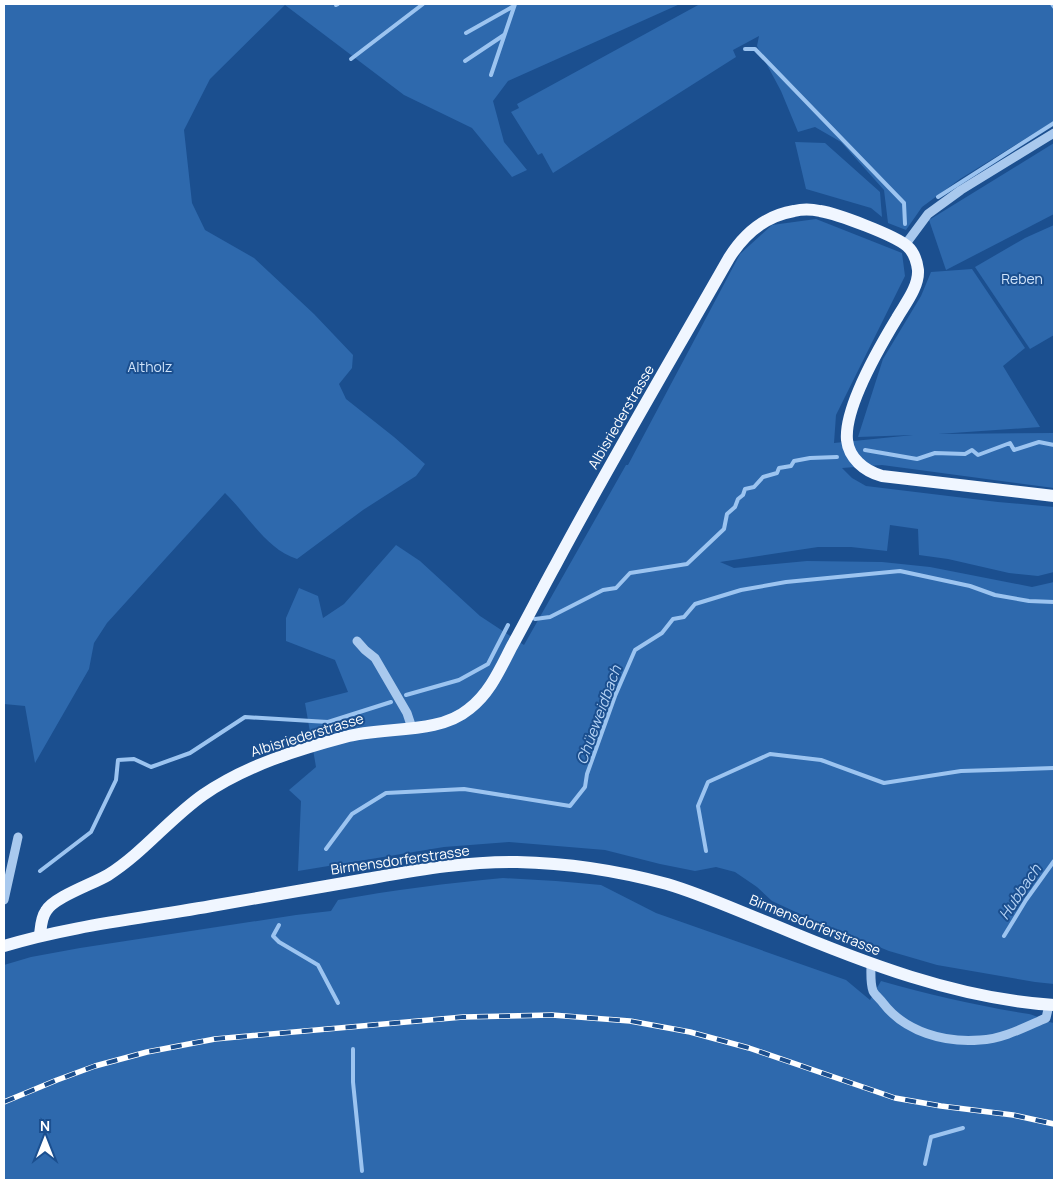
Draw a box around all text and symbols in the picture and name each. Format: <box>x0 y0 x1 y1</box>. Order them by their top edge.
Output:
park label: Reben <box>1001 269 1043 288</box>
park label: Altholz <box>127 357 173 376</box>
street label: Albisriederstrasse <box>583 361 658 472</box>
water label: Chüeweidbach <box>571 661 627 767</box>
street label: Albisriederstrasse <box>248 708 366 761</box>
street label: Birmensdorferstrasse <box>329 840 471 879</box>
water label: Hubbach <box>993 859 1046 923</box>
street label: Birmensdorferstrasse <box>747 890 884 960</box>
north arrow <box>20 1114 70 1164</box>
text: N <box>40 1116 50 1135</box>

